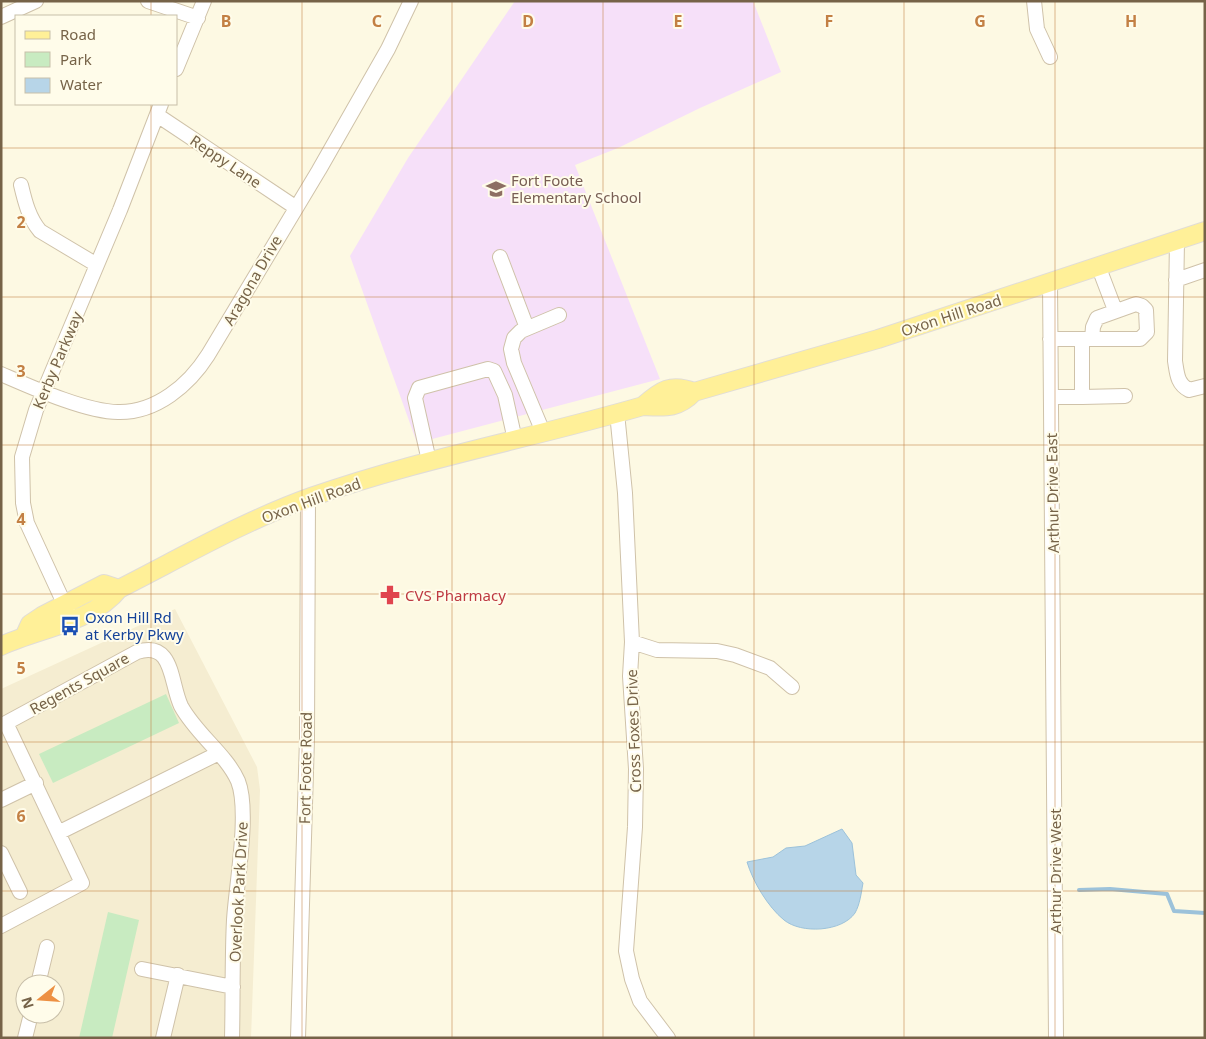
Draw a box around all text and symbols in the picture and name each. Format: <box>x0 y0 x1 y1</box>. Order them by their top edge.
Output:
text: B <box>221 10 231 32</box>
text: C <box>372 10 382 32</box>
text: D <box>522 10 534 32</box>
text: E <box>674 10 683 32</box>
text: F <box>825 10 833 32</box>
text: G <box>974 10 986 32</box>
text: H <box>1125 10 1137 32</box>
legend <box>15 15 178 105</box>
text: Road <box>60 24 96 44</box>
text: Park <box>60 49 92 69</box>
text: Water <box>60 74 102 94</box>
street label: Reppy Lane <box>187 130 265 192</box>
place label: Fort Foote Elementary School <box>511 170 642 207</box>
school or university icon: Fort Foote Elementary School <box>485 178 507 200</box>
text: 2 <box>16 211 26 233</box>
street label: Aragona Drive <box>218 231 286 329</box>
street label: Oxon Hill Road <box>898 289 1004 341</box>
street label: Kerby Parkway <box>27 308 87 412</box>
text: 3 <box>16 360 26 382</box>
street label: Arthur Drive East <box>1041 432 1063 553</box>
street label: Oxon Hill Road <box>259 473 363 527</box>
text: 4 <box>16 508 26 530</box>
pharmacy icon: CVS Pharmacy <box>379 584 401 606</box>
place label: CVS Pharmacy <box>405 585 506 605</box>
place label: Oxon Hill Rd at Kerby Pkwy <box>85 607 184 644</box>
bus stop icon: Oxon Hill Rd at Kerby Pkwy <box>59 615 81 637</box>
street label: Regents Square <box>26 647 132 719</box>
text: 5 <box>16 657 26 679</box>
street label: Cross Foxes Drive <box>621 669 645 793</box>
street label: Fort Foote Road <box>294 712 316 824</box>
text: 6 <box>16 805 26 827</box>
street label: Arthur Drive West <box>1045 808 1065 934</box>
street label: Overlook Park Drive <box>224 821 252 963</box>
north arrow <box>15 974 65 1024</box>
text: N <box>16 995 38 1011</box>

